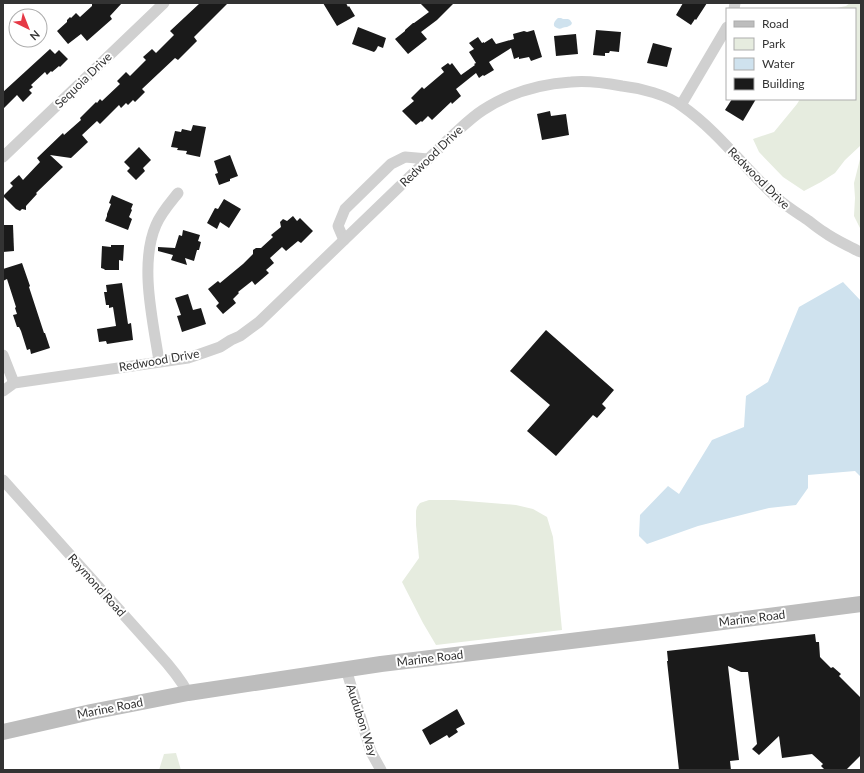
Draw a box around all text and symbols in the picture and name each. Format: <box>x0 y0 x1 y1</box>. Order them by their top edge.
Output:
north arrow <box>8 8 48 48</box>
legend <box>726 8 856 100</box>
text: Road <box>762 16 789 31</box>
text: N <box>28 28 43 43</box>
text: Park <box>762 36 786 51</box>
street label: Sequoia Drive <box>51 49 115 111</box>
text: Water <box>762 56 795 71</box>
text: Building <box>762 76 805 91</box>
street label: Redwood Drive <box>396 122 466 190</box>
street label: Redwood Drive <box>725 144 793 212</box>
street label: Redwood Drive <box>118 346 200 374</box>
street label: Raymond Road <box>65 551 129 619</box>
street label: Marine Road <box>718 606 786 630</box>
street label: Marine Road <box>396 646 464 670</box>
street label: Audubon Way <box>343 682 381 759</box>
street label: Marine Road <box>76 694 144 722</box>

